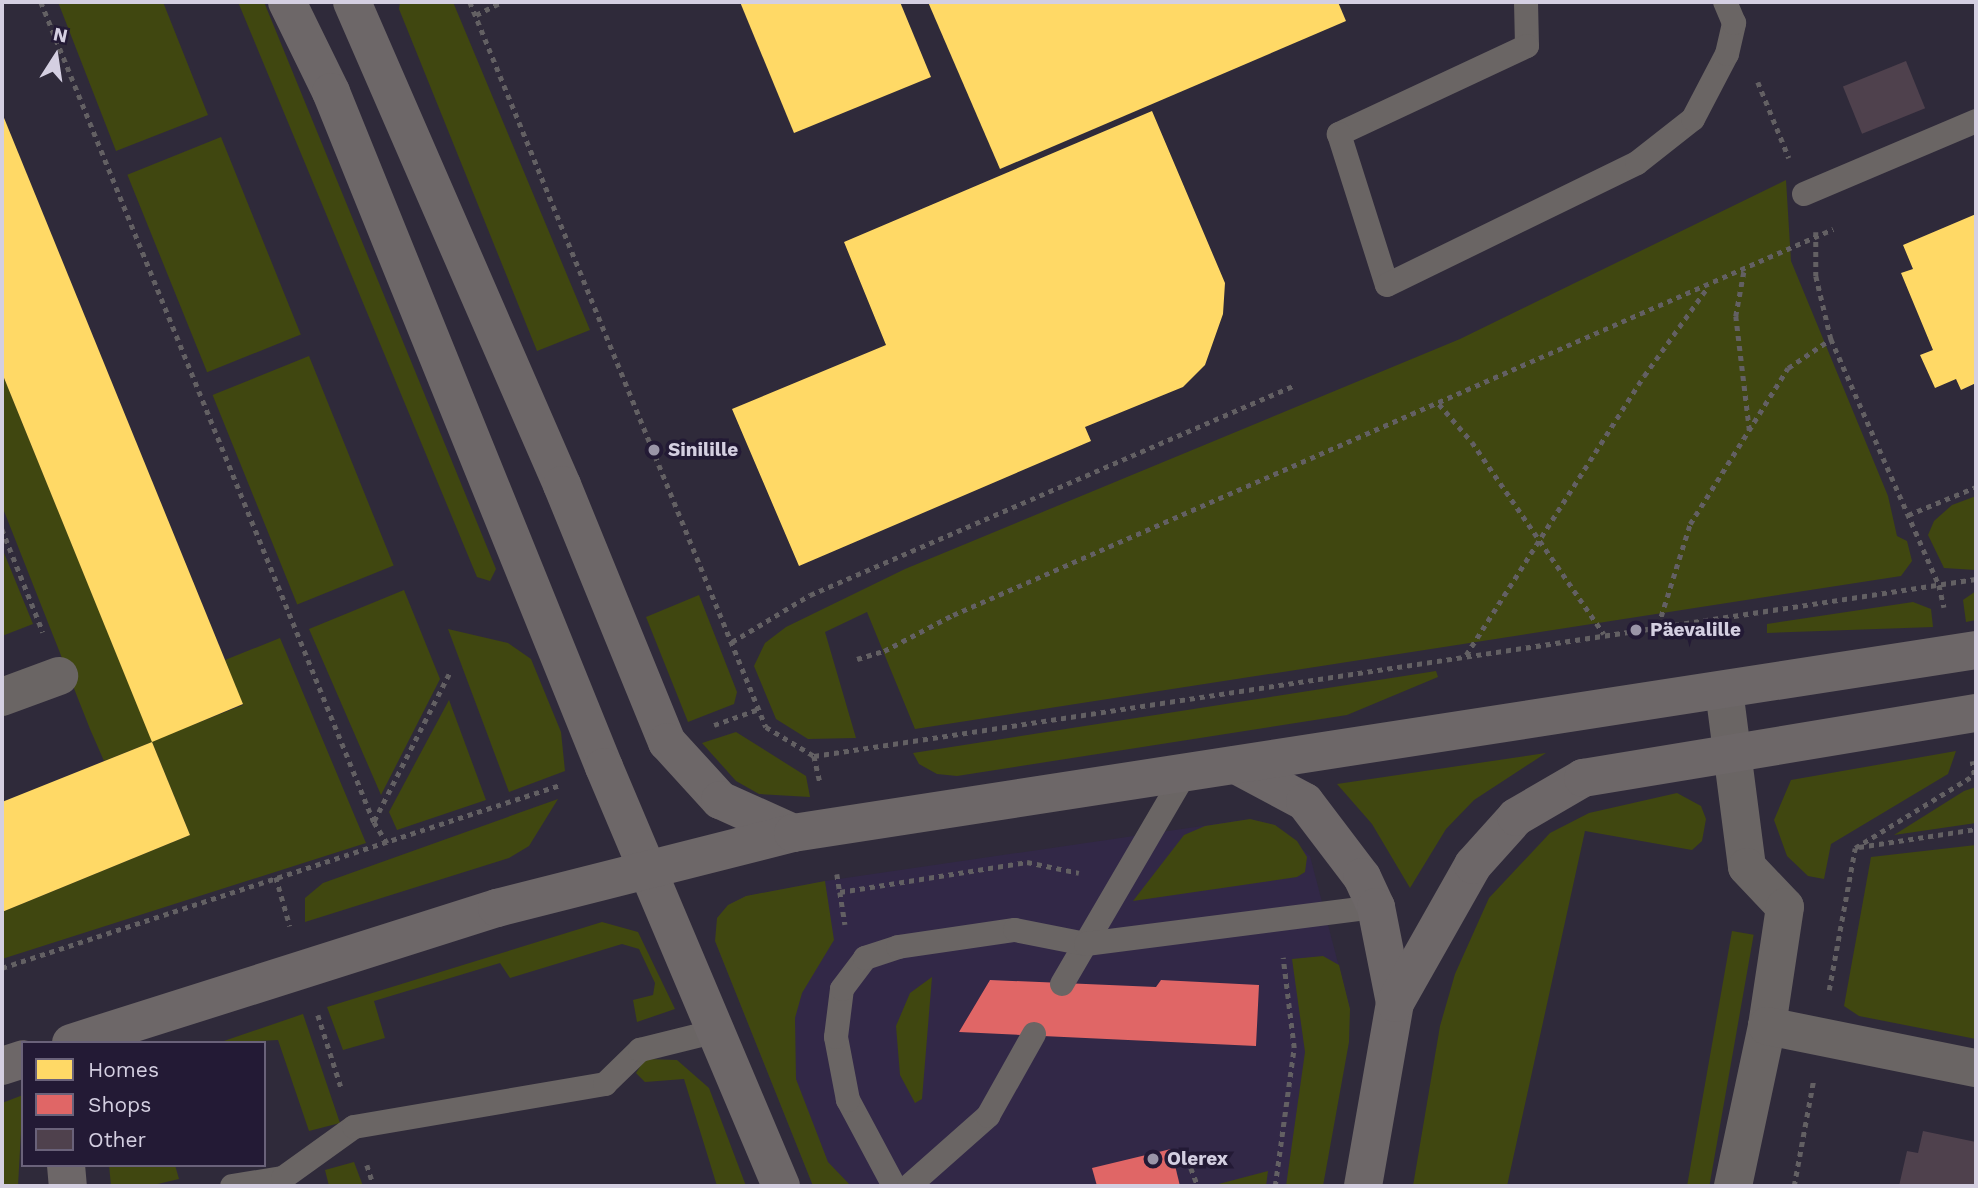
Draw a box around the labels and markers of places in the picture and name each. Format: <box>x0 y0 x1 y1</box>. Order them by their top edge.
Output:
place label: Sinilille <box>668 439 738 461</box>
marker: Sinilille <box>646 442 662 458</box>
place label: Päevalille <box>1650 619 1741 641</box>
marker: Päevalille <box>1628 622 1644 638</box>
place label: Olerex <box>1167 1148 1228 1170</box>
marker: Olerex <box>1145 1151 1161 1167</box>

